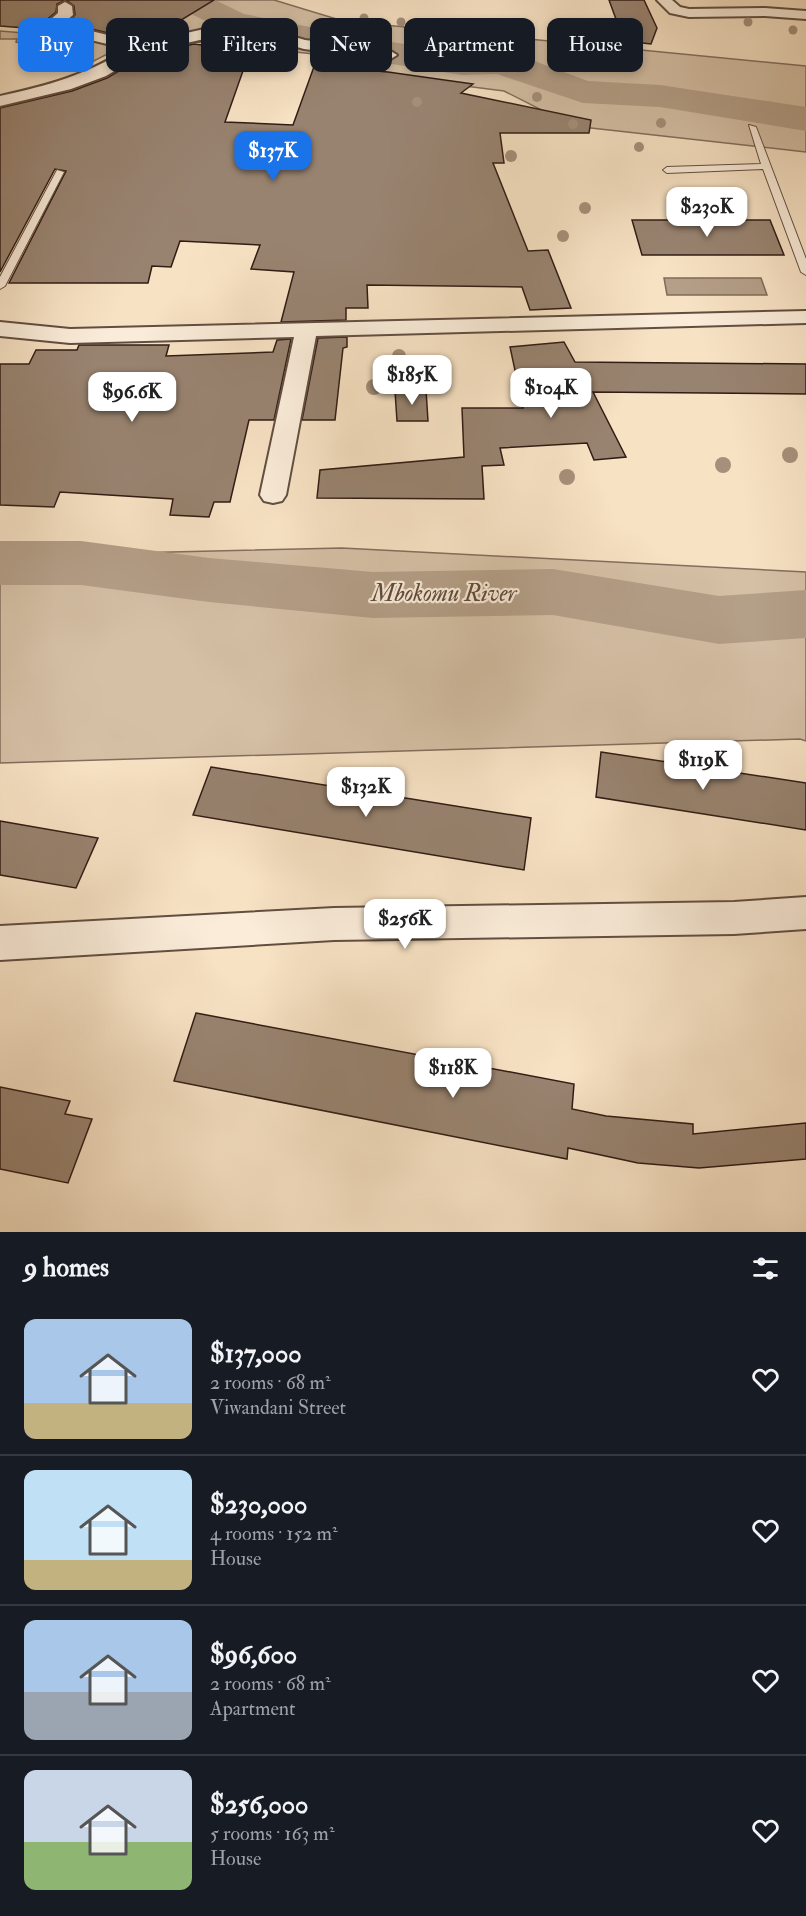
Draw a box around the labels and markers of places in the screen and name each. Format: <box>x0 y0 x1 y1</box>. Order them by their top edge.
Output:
pin: $137K <box>231 131 315 182</box>
pin: $230K <box>665 187 749 238</box>
pin: $185K <box>370 355 454 406</box>
pin: $104K <box>509 368 593 419</box>
pin: $96.6K <box>83 372 181 423</box>
pin: $119K <box>661 740 745 791</box>
pin: $132K <box>324 767 408 818</box>
pin: $256K <box>363 899 447 950</box>
pin: $118K <box>411 1048 495 1099</box>

